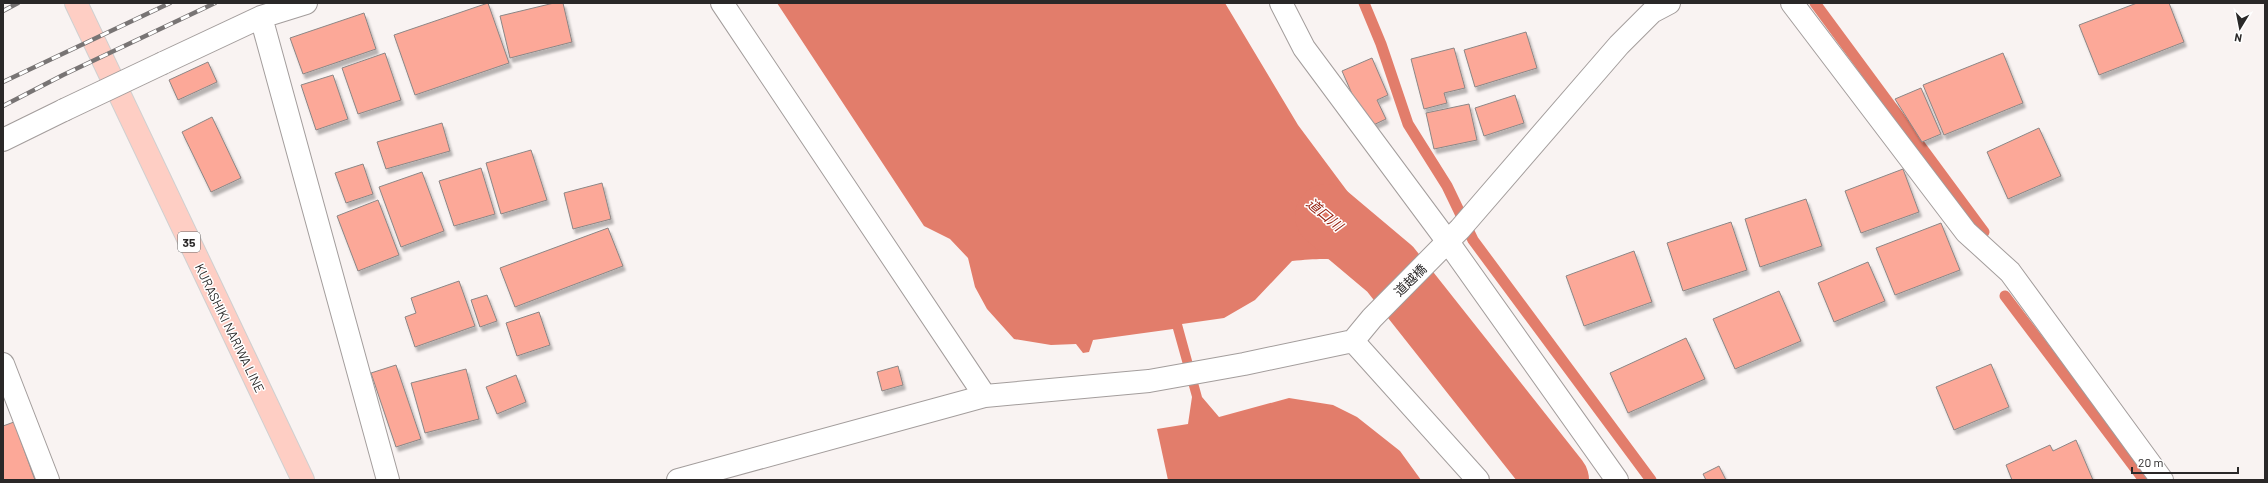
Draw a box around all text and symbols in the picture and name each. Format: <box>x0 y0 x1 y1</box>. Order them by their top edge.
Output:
north arrow <box>2220 8 2260 48</box>
text: N <box>2233 31 2243 45</box>
water label: 道口川 <box>1303 194 1348 235</box>
road number: 35 <box>178 232 200 252</box>
street label: KURASHIKI NARIWA LINE <box>192 261 268 395</box>
street label: 道越橋 <box>1391 261 1429 299</box>
scale bar <box>2132 449 2238 475</box>
text: 20 m <box>2138 455 2164 469</box>

